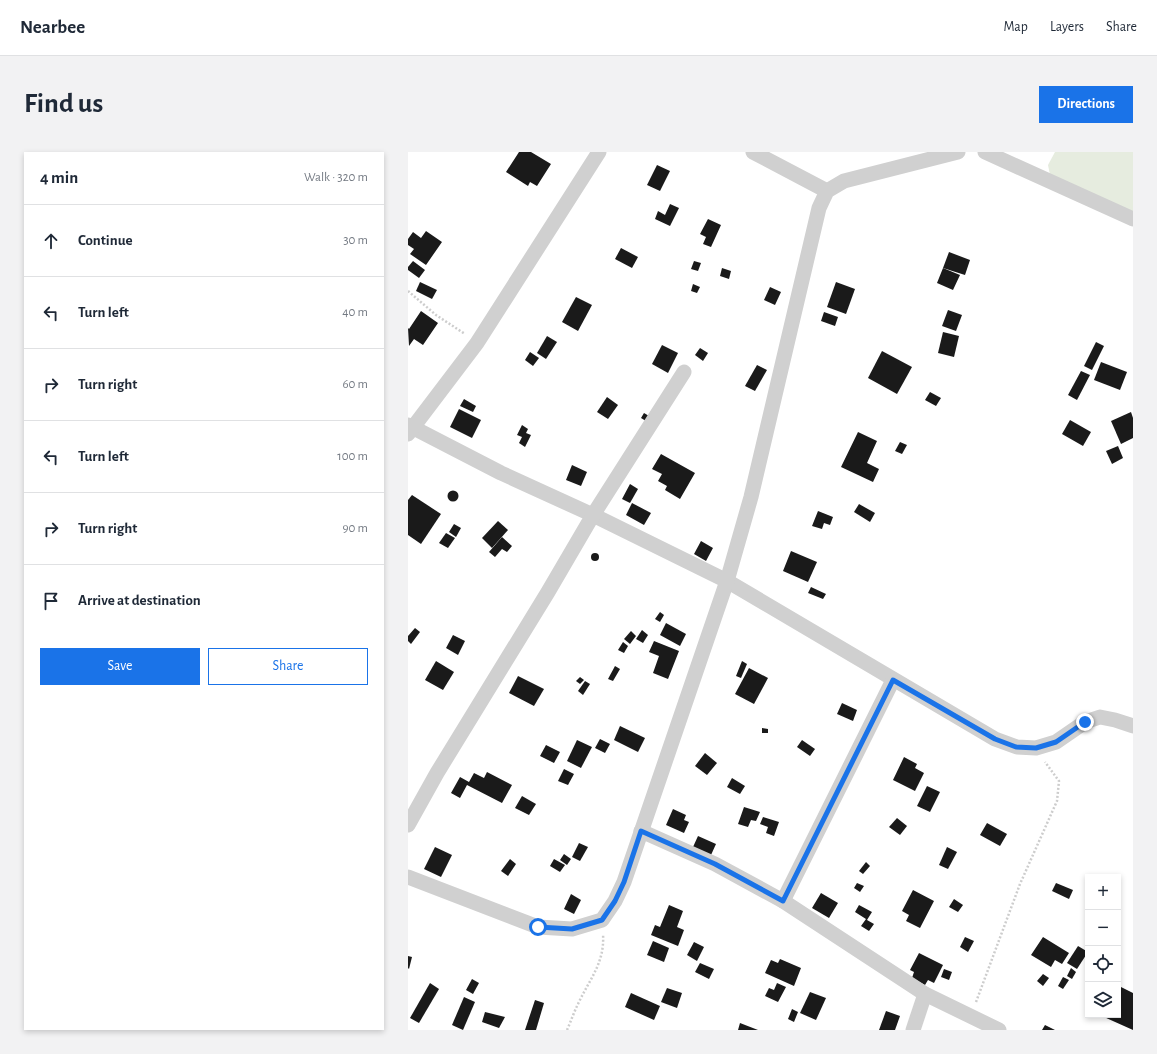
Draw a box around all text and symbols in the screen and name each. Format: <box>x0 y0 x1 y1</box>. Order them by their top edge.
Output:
text: Nearbee <box>20 18 85 37</box>
text: Map <box>1003 20 1028 34</box>
text: Layers <box>1050 20 1084 34</box>
text: Share <box>1106 20 1137 34</box>
button: Directions <box>1039 86 1133 123</box>
text: Find us <box>24 90 103 118</box>
text: 4 min <box>40 169 78 186</box>
text: Walk · 320 m <box>304 171 368 184</box>
icon: ahead <box>40 230 62 252</box>
text: Continue <box>78 233 133 248</box>
text: 30 m <box>343 234 368 247</box>
icon: left <box>40 302 62 324</box>
text: Turn left <box>78 305 129 320</box>
text: 40 m <box>342 306 368 319</box>
icon: right <box>40 374 62 396</box>
text: Turn right <box>78 377 137 392</box>
text: 60 m <box>342 378 368 391</box>
icon: left <box>40 446 62 468</box>
text: Turn left <box>78 449 129 464</box>
text: 100 m <box>337 450 368 463</box>
icon: right <box>40 518 62 540</box>
text: Turn right <box>78 521 137 536</box>
text: 90 m <box>342 522 368 535</box>
icon: arrive <box>40 590 62 612</box>
text: Arrive at destination <box>78 593 201 608</box>
button: Save <box>40 648 200 685</box>
button: Share <box>208 648 368 685</box>
route end <box>1076 713 1094 731</box>
map controls <box>1085 874 1121 1018</box>
button: + <box>1085 874 1121 910</box>
button: − <box>1085 910 1121 946</box>
route start <box>529 918 547 936</box>
button: locate <box>1085 946 1121 982</box>
button: layers <box>1085 982 1121 1018</box>

